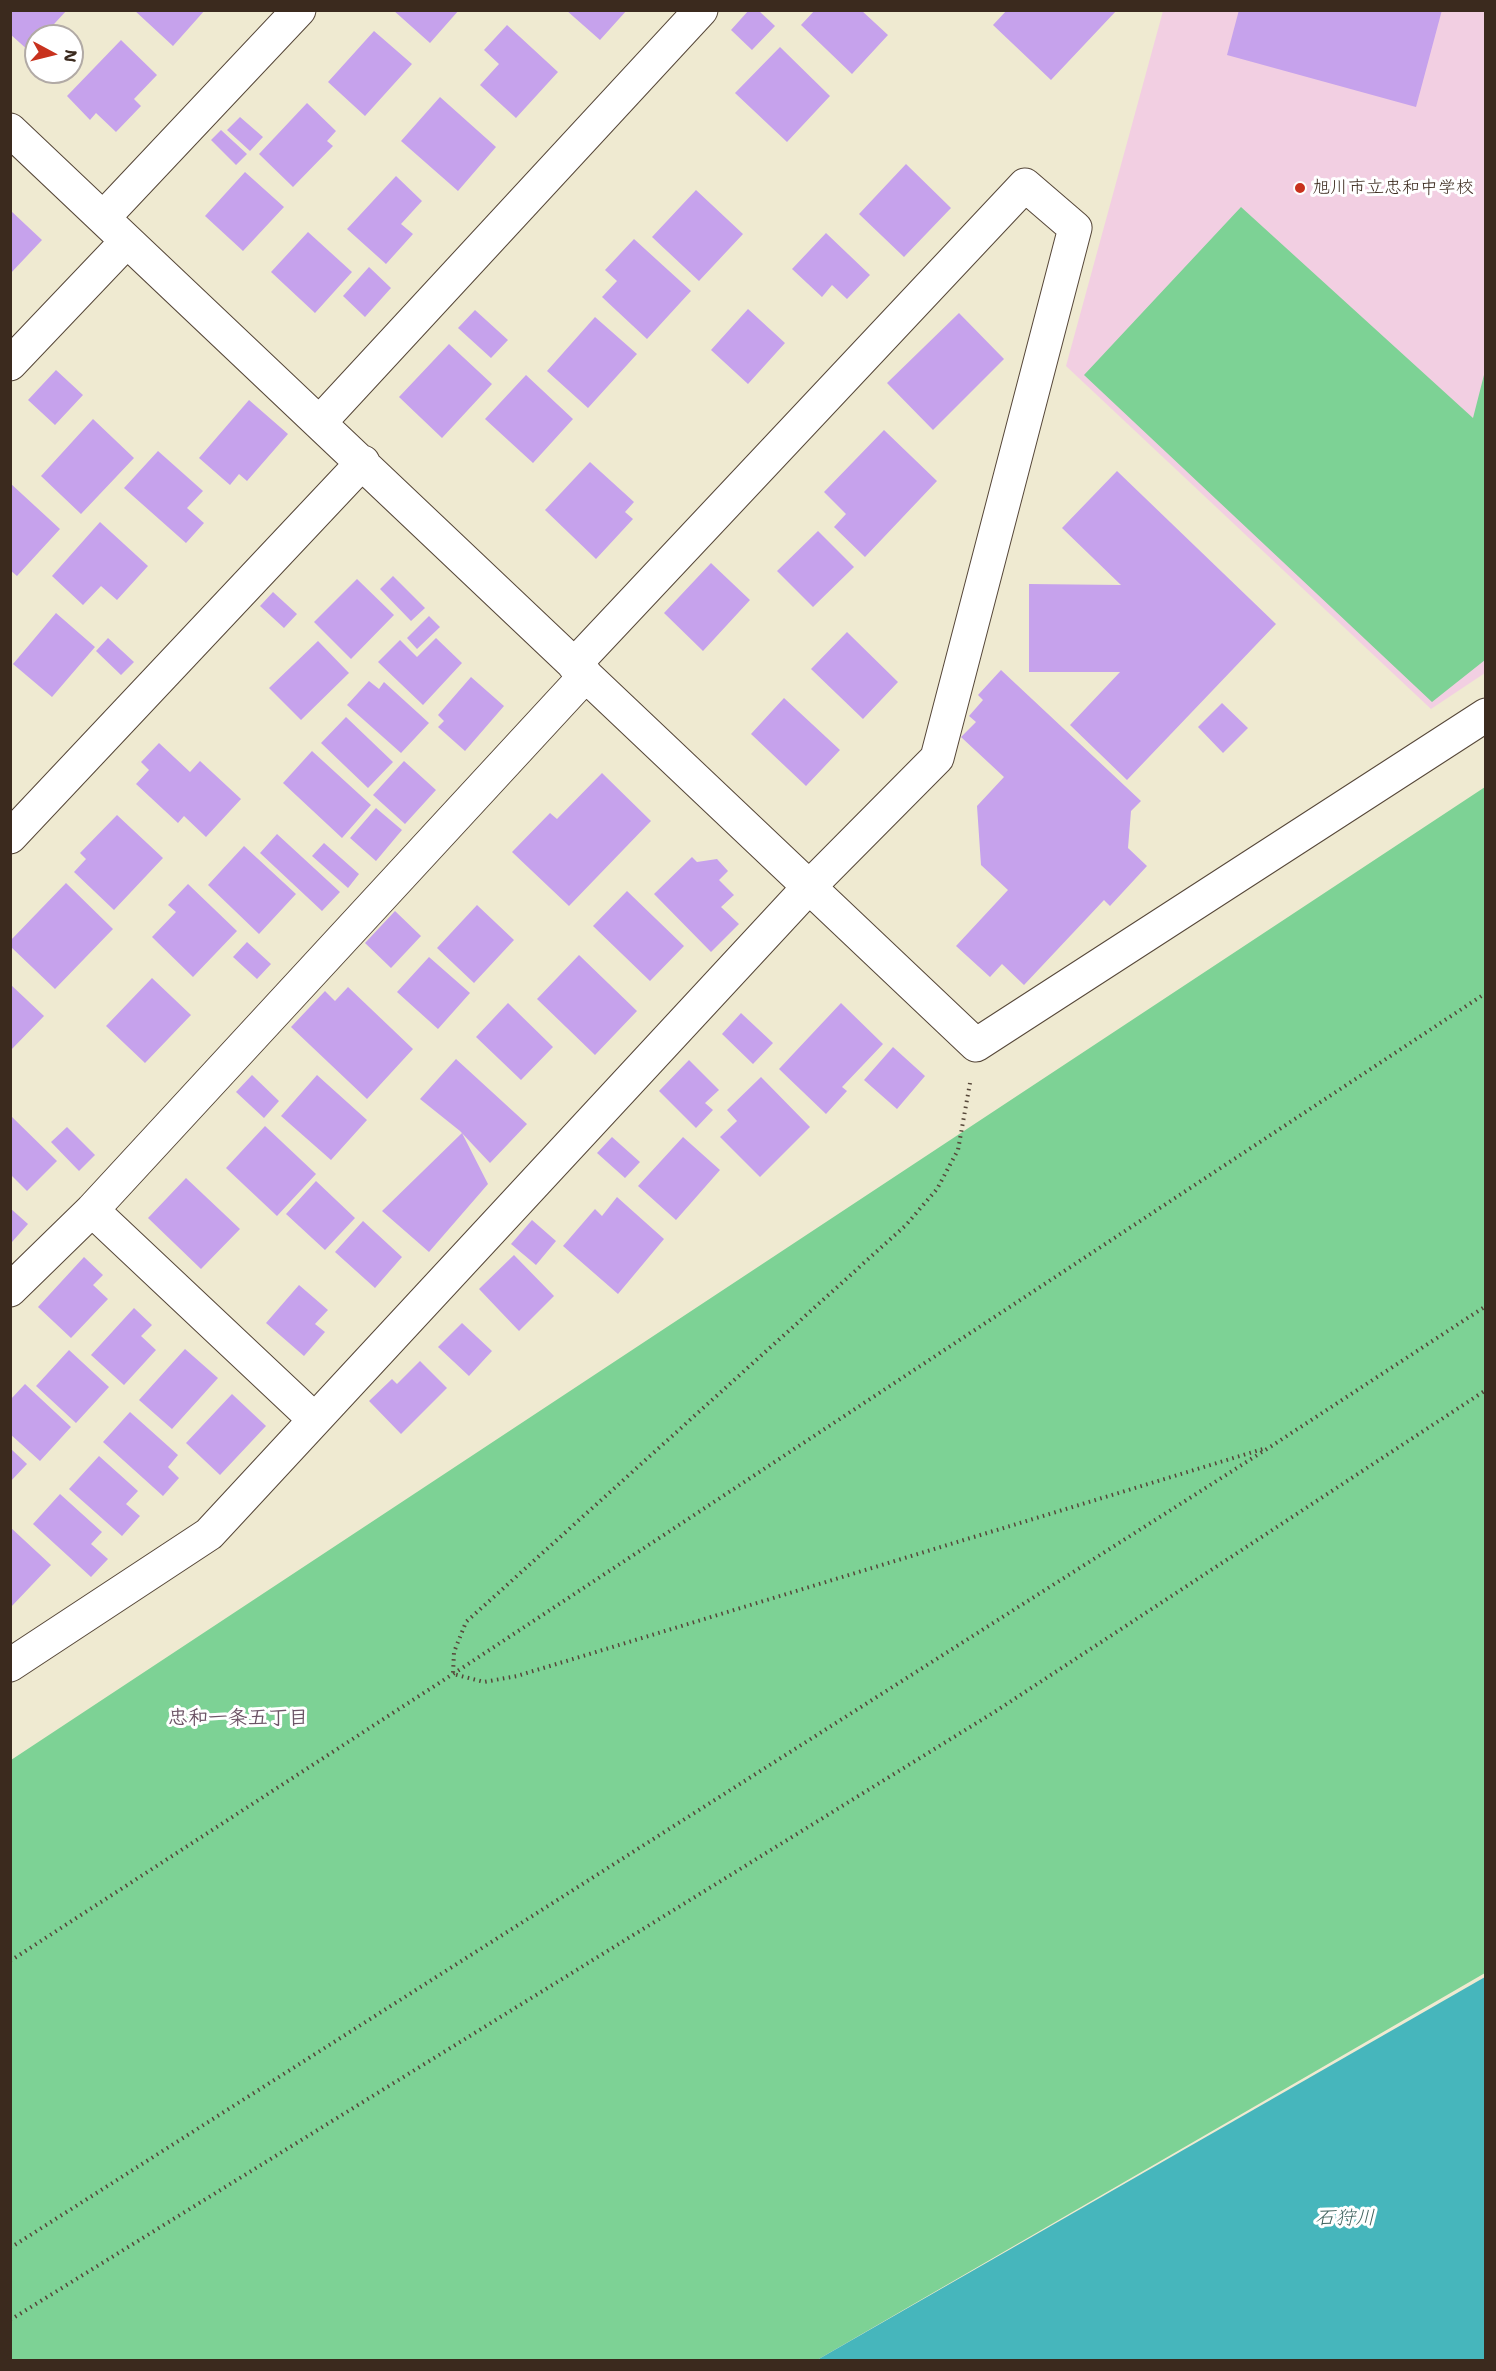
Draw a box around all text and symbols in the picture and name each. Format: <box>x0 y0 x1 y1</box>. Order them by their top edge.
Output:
north arrow <box>24 24 84 84</box>
text: N <box>59 48 82 64</box>
place label: 旭川市立忠和中学校 <box>1312 177 1474 199</box>
marker: 旭川市立忠和中学校 <box>1293 181 1307 195</box>
district label: 忠和一条五丁目 <box>168 1707 308 1731</box>
water label: 石狩川 <box>1315 2207 1375 2231</box>

